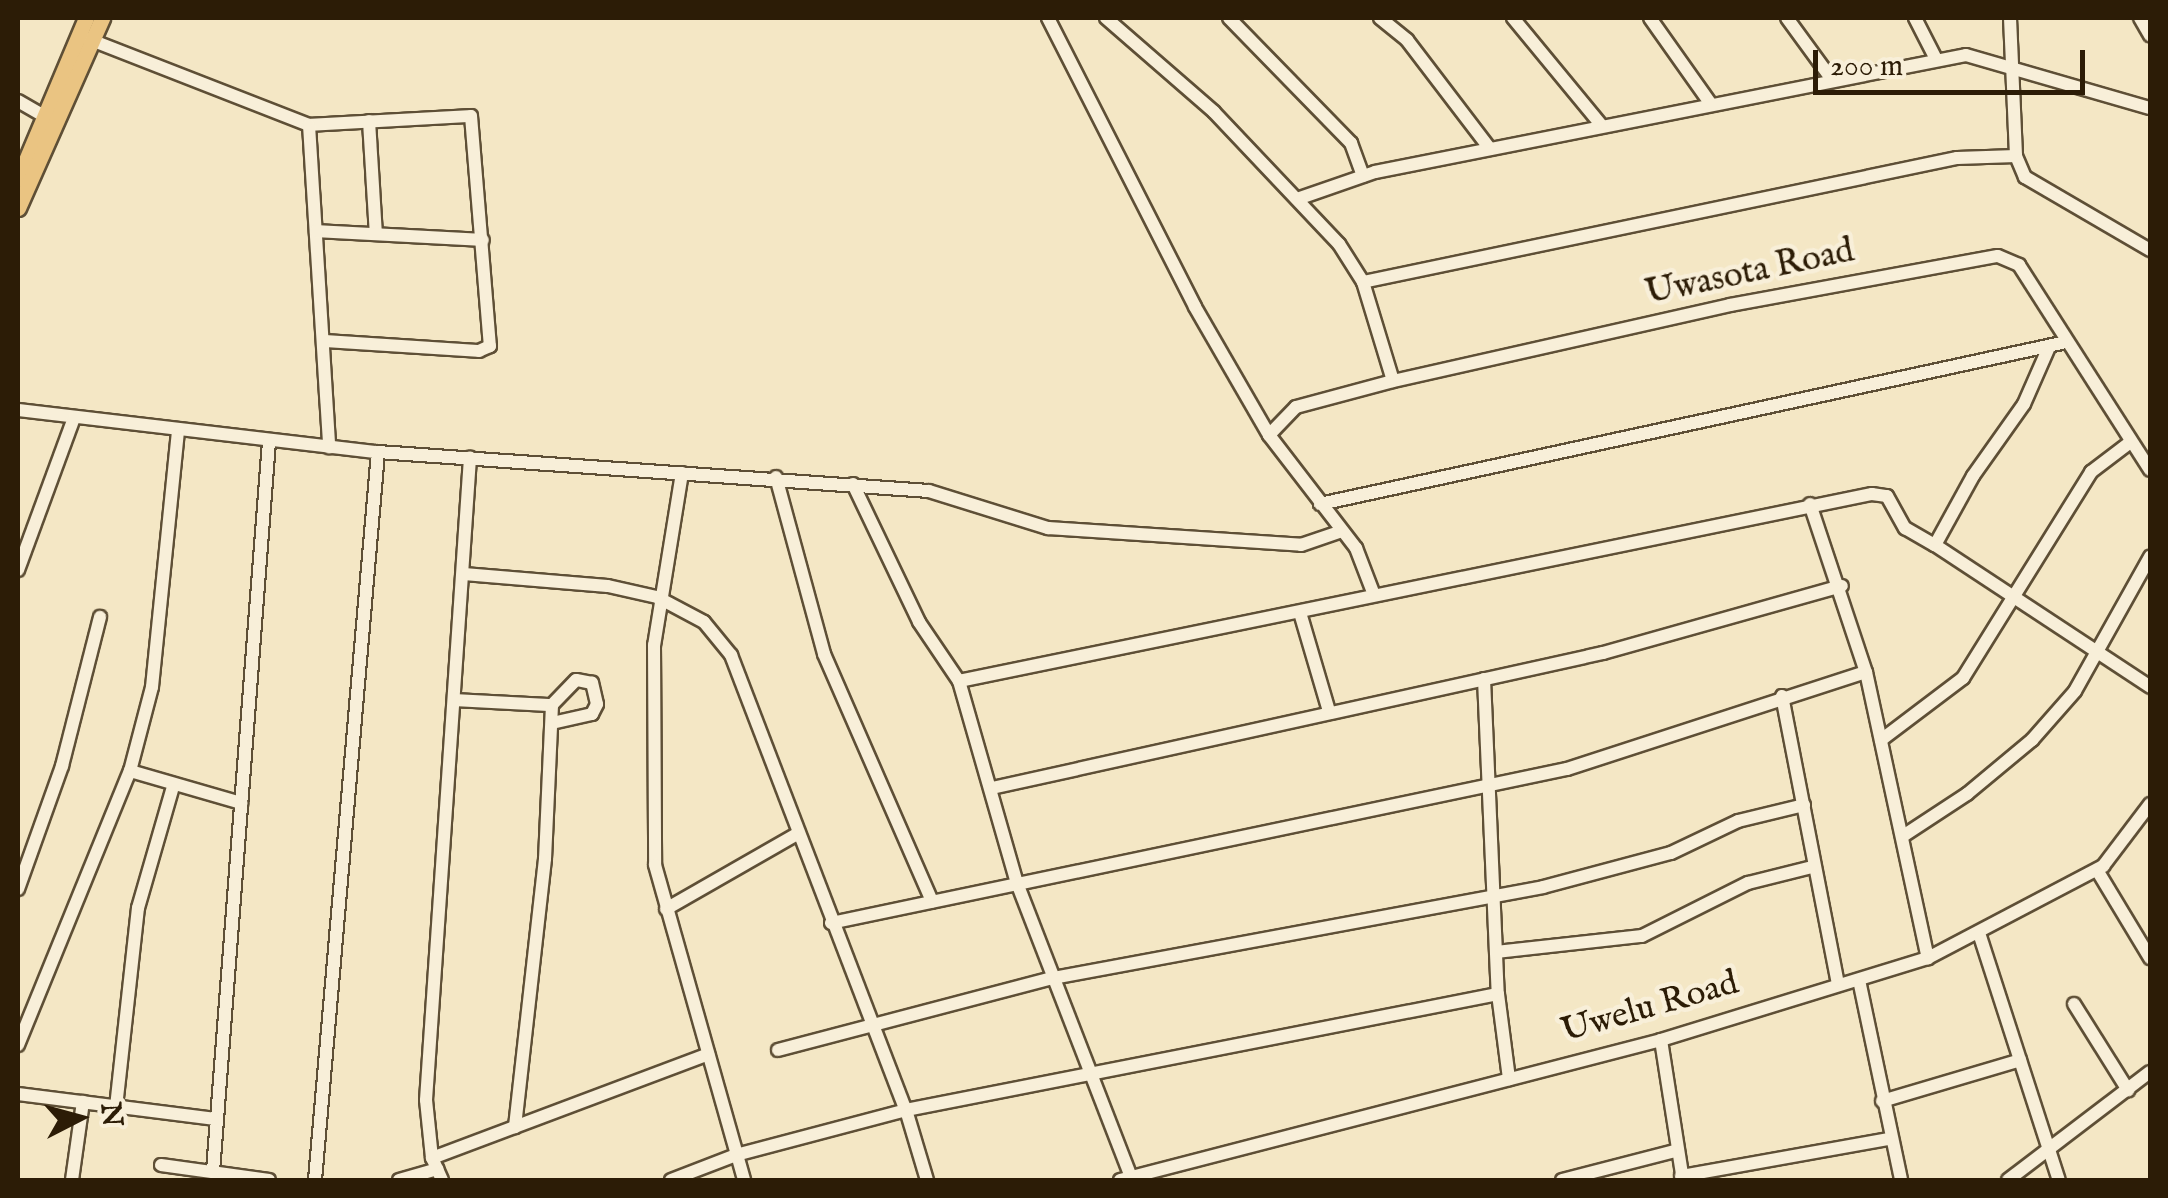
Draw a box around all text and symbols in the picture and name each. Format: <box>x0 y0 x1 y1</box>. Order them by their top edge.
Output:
scale bar <box>1818 30 2090 92</box>
text: 200 m <box>1830 48 1903 86</box>
street label: Uwasota Road <box>1642 230 1858 316</box>
street label: Uwelu Road <box>1557 963 1743 1053</box>
north arrow <box>30 1068 130 1168</box>
text: N <box>92 1101 129 1129</box>

